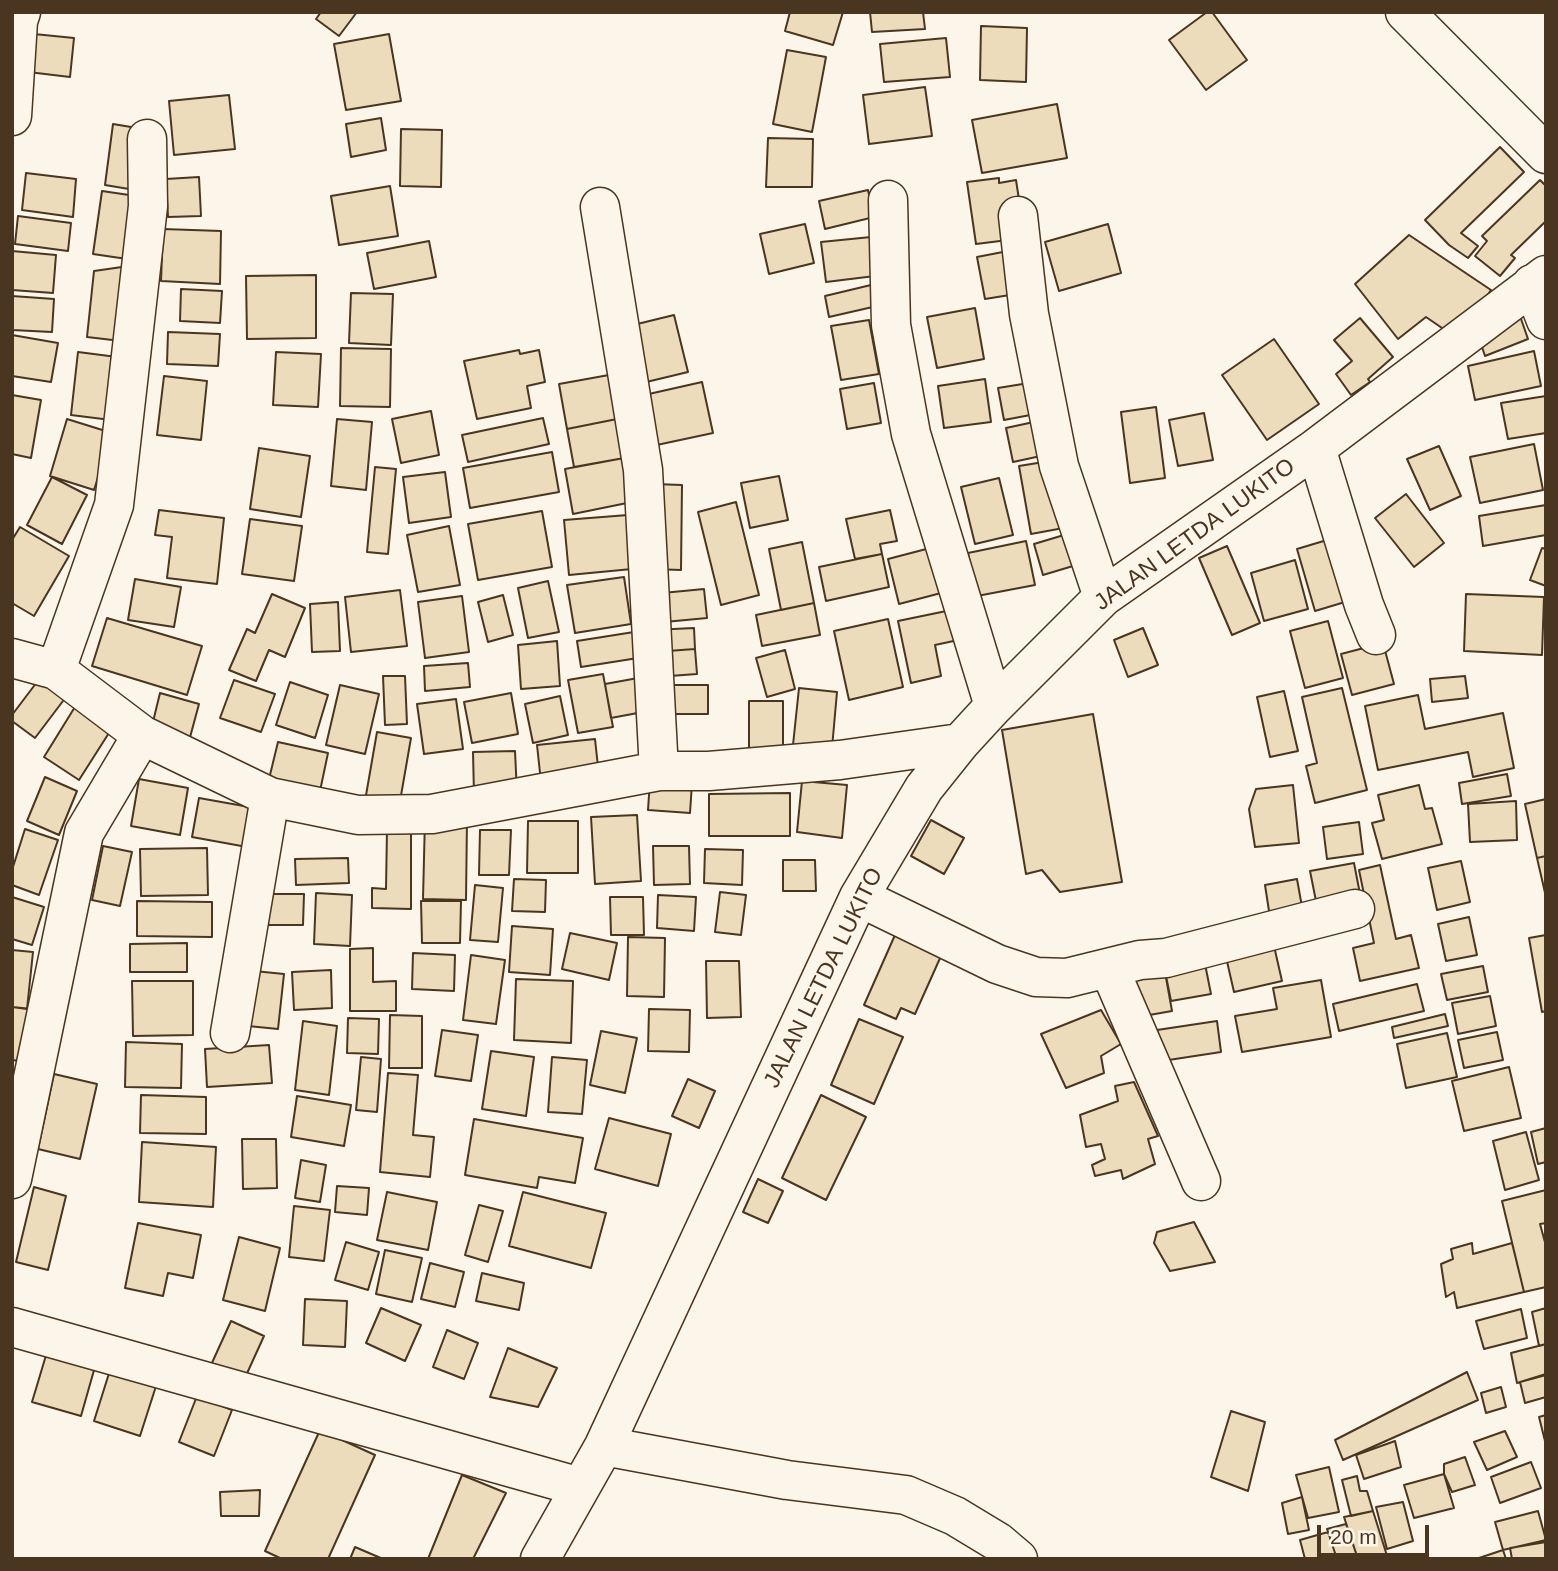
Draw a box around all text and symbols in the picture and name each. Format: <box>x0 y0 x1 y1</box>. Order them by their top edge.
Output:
street label: JALAN LETDA LUKITO <box>1089 453 1301 617</box>
street label: JALAN LETDA LUKITO <box>759 864 889 1092</box>
scale bar <box>1320 1512 1432 1556</box>
text: 20 m <box>1330 1525 1377 1548</box>

